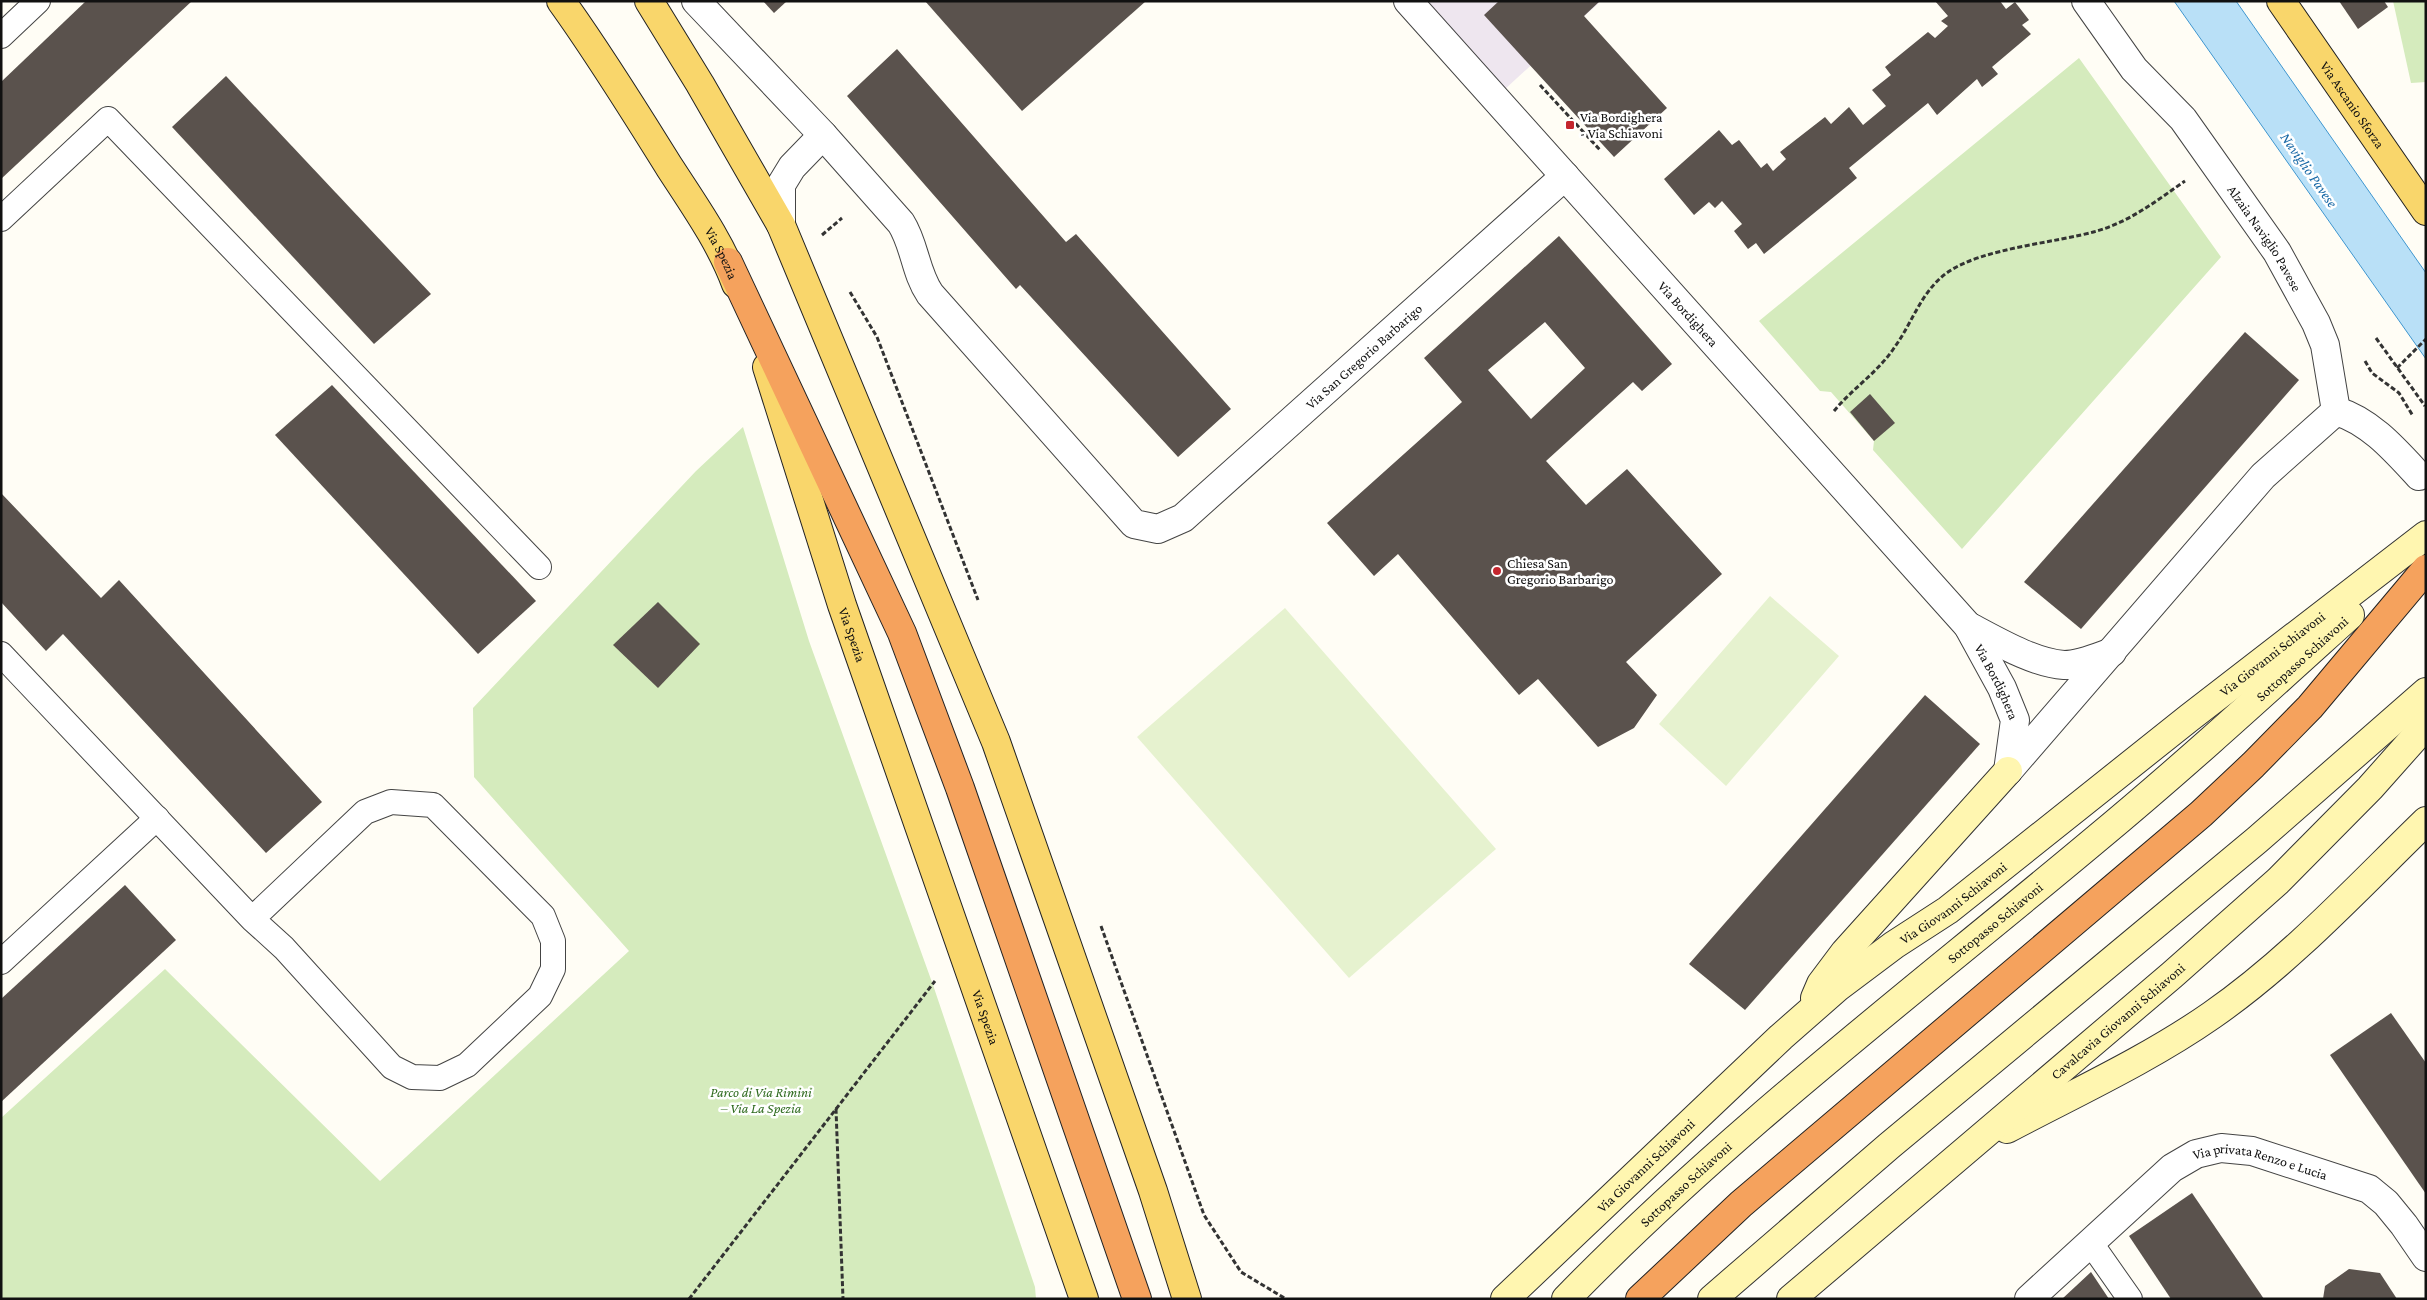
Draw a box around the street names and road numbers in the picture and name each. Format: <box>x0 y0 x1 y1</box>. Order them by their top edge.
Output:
street label: Via Ascanio Sforza <box>2317 58 2388 152</box>
street label: Alzaia Naviglio Pavese <box>2224 182 2305 294</box>
street label: Via Spezia <box>702 224 742 282</box>
street label: Via Bordighera <box>1655 278 1722 350</box>
street label: Via San Gregorio Barbarigo <box>1302 300 1425 412</box>
street label: Via Spezia <box>835 605 869 665</box>
street label: Via Giovanni Schiavoni <box>2216 608 2328 699</box>
street label: Sottopasso Schiavoni <box>2253 613 2351 704</box>
street label: Via Bordighera <box>1971 641 2022 722</box>
street label: Via Giovanni Schiavoni <box>1897 858 2010 947</box>
street label: Sottopasso Schiavoni <box>1944 879 2046 966</box>
street label: Cavalcavia Giovanni Schiavoni <box>2048 959 2188 1082</box>
street label: Via Spezia <box>969 988 1003 1047</box>
street label: Via Giovanni Schiavoni <box>1594 1115 1698 1216</box>
street label: Sottopasso Schiavoni <box>1636 1138 1735 1230</box>
street label: Via privata Renzo e Lucia <box>2191 1140 2330 1183</box>

